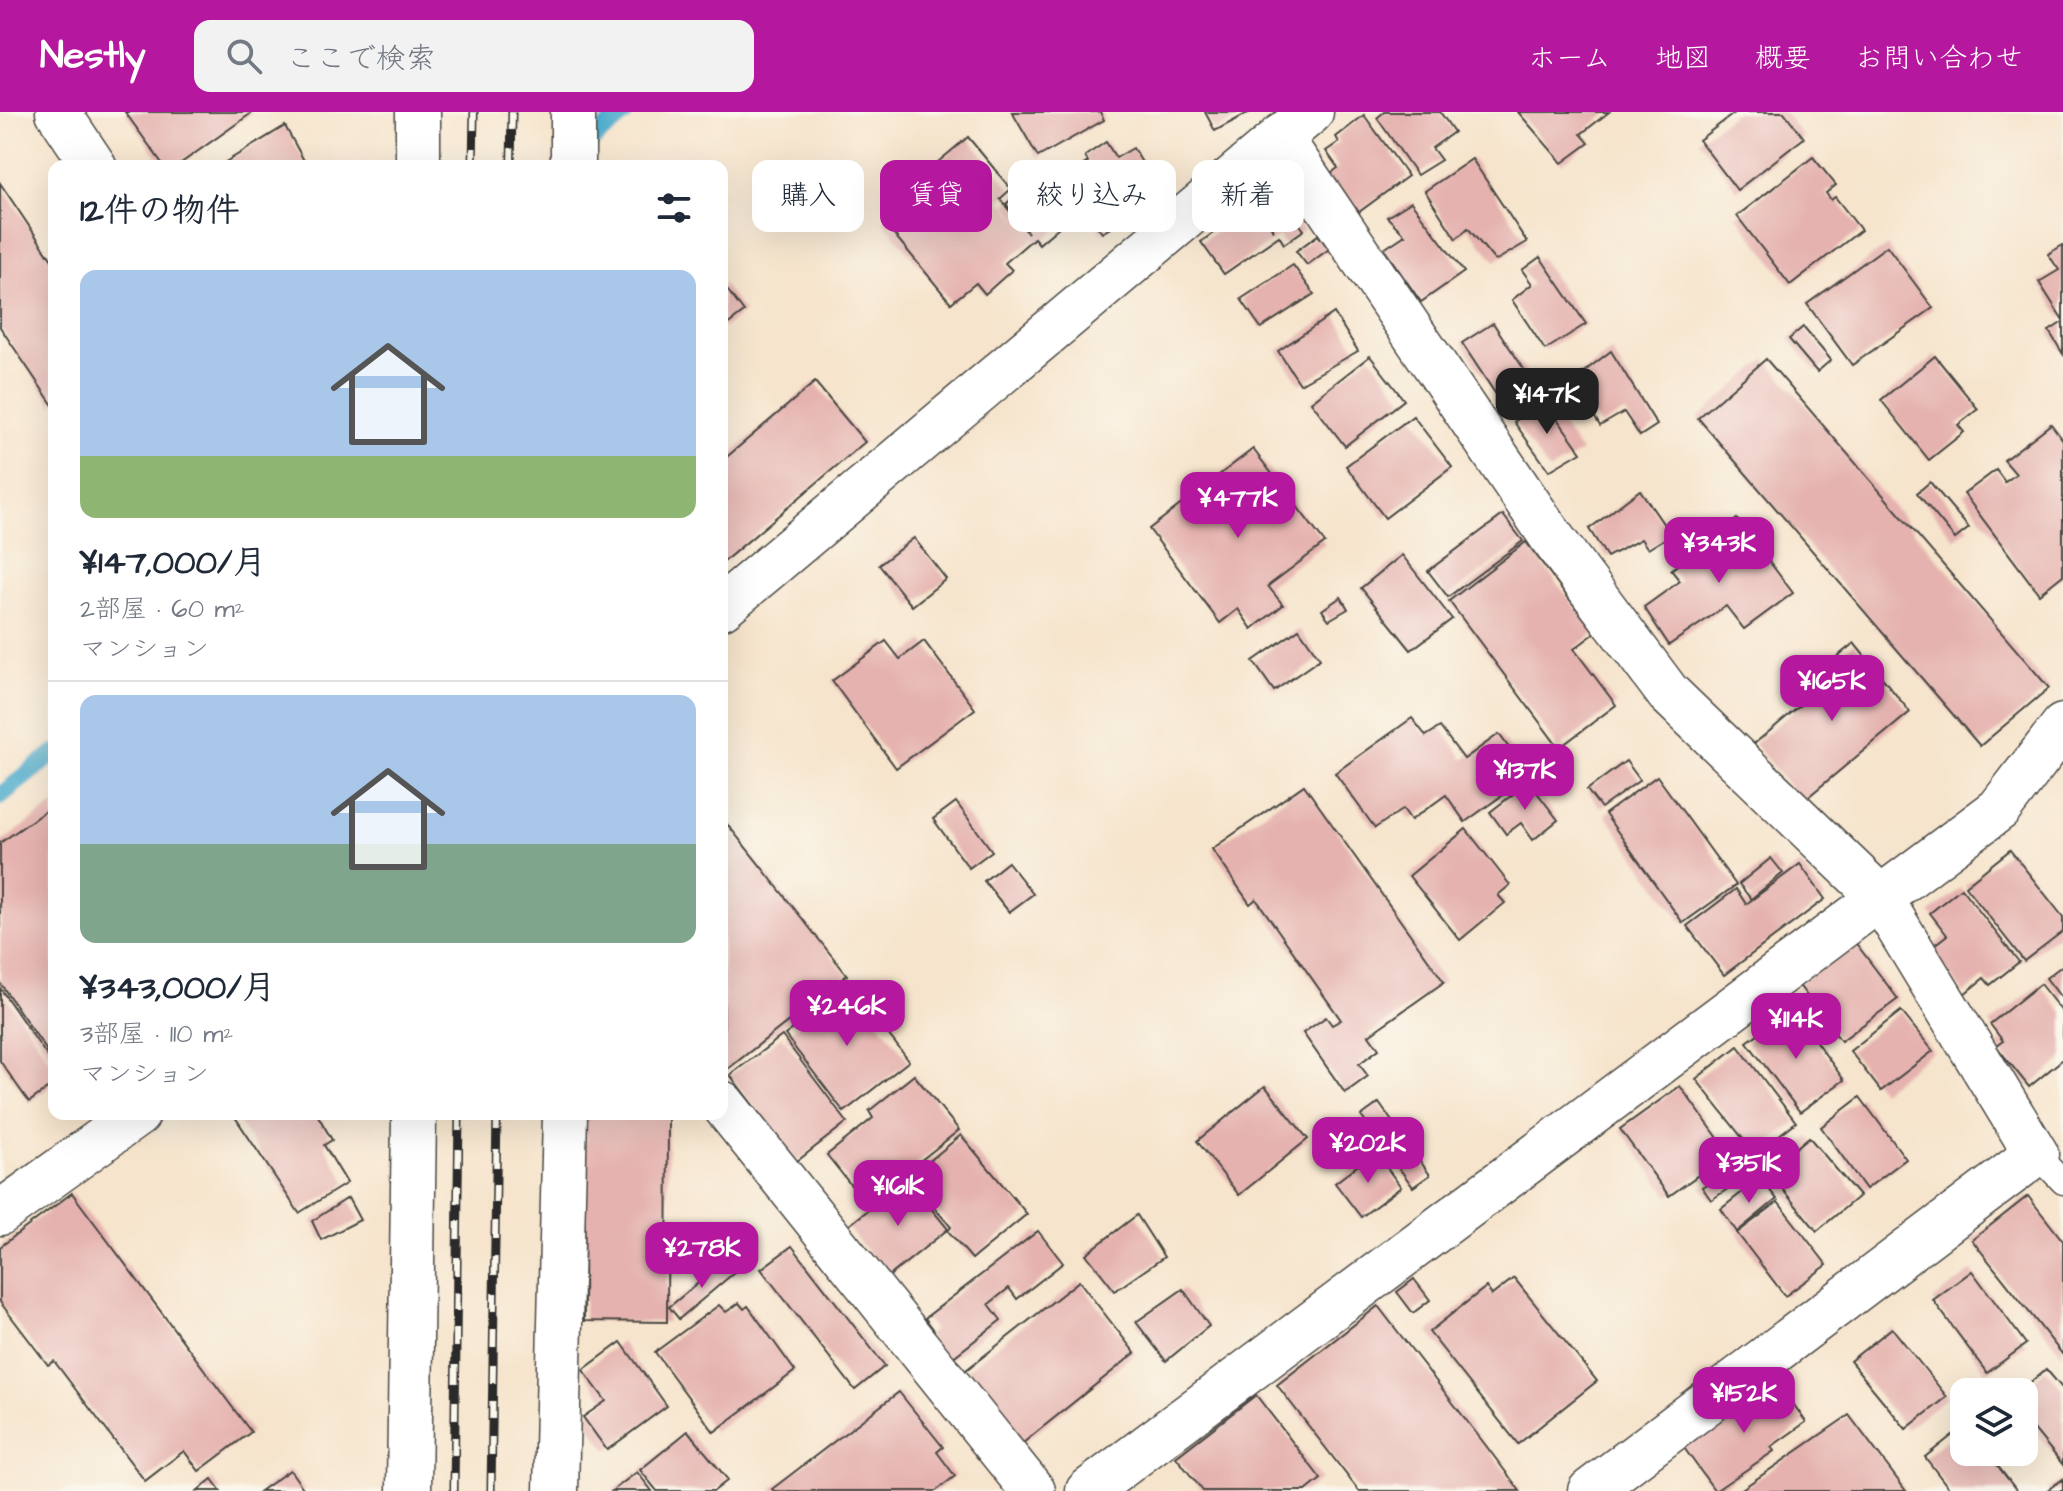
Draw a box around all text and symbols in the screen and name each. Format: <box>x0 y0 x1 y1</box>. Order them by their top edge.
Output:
search box <box>194 20 754 92</box>
text: Nestly <box>40 30 146 82</box>
icon: search <box>222 34 266 78</box>
text: ここで検索 <box>286 38 436 80</box>
text: ホーム <box>1528 39 1611 78</box>
text: 地図 <box>1655 39 1711 78</box>
text: 概要 <box>1755 39 1811 78</box>
text: お問い合わせ <box>1855 39 2023 78</box>
chip: 購入 <box>752 160 864 232</box>
chip: 賃貸 <box>880 160 992 232</box>
chip: 絞り込み <box>1008 160 1176 232</box>
chip: 新着 <box>1192 160 1304 232</box>
icon: filters <box>652 186 696 230</box>
text: 12件の物件 <box>80 187 240 235</box>
icon: home <box>316 322 460 466</box>
pin: ¥147K <box>1491 368 1603 436</box>
text: ¥147K <box>1514 376 1580 412</box>
pin: ¥477K <box>1182 472 1294 540</box>
text: ¥477K <box>1198 480 1278 516</box>
pin: ¥343K <box>1663 517 1775 585</box>
text: ¥343K <box>1682 525 1756 561</box>
text: ¥147,000/月 <box>80 539 266 587</box>
text: 2部屋 · 60 m² <box>80 591 244 627</box>
text: マンション <box>80 631 209 667</box>
pin: ¥165K <box>1776 655 1888 723</box>
text: ¥165K <box>1798 663 1866 699</box>
pin: ¥137K <box>1469 744 1581 812</box>
icon: home <box>316 747 460 891</box>
text: ¥137K <box>1494 752 1556 788</box>
text: ¥343,000/月 <box>80 964 276 1012</box>
pin: ¥246K <box>791 980 903 1048</box>
text: ¥246K <box>808 988 886 1024</box>
pin: ¥114K <box>1740 993 1852 1061</box>
text: ¥114K <box>1769 1001 1823 1037</box>
text: 3部屋 · 110 m² <box>80 1016 233 1052</box>
text: マンション <box>80 1056 209 1092</box>
pin: ¥202K <box>1312 1117 1424 1185</box>
text: ¥202K <box>1330 1125 1406 1161</box>
pin: ¥351K <box>1693 1137 1805 1205</box>
text: ¥351K <box>1717 1145 1781 1181</box>
pin: ¥161K <box>842 1160 954 1228</box>
text: ¥161K <box>872 1168 924 1204</box>
pin: ¥278K <box>646 1222 758 1290</box>
text: ¥278K <box>663 1230 741 1266</box>
pin: ¥152K <box>1688 1367 1800 1435</box>
text: ¥152K <box>1711 1375 1777 1411</box>
map controls <box>1950 1378 2038 1466</box>
button: layers <box>1950 1378 2038 1466</box>

